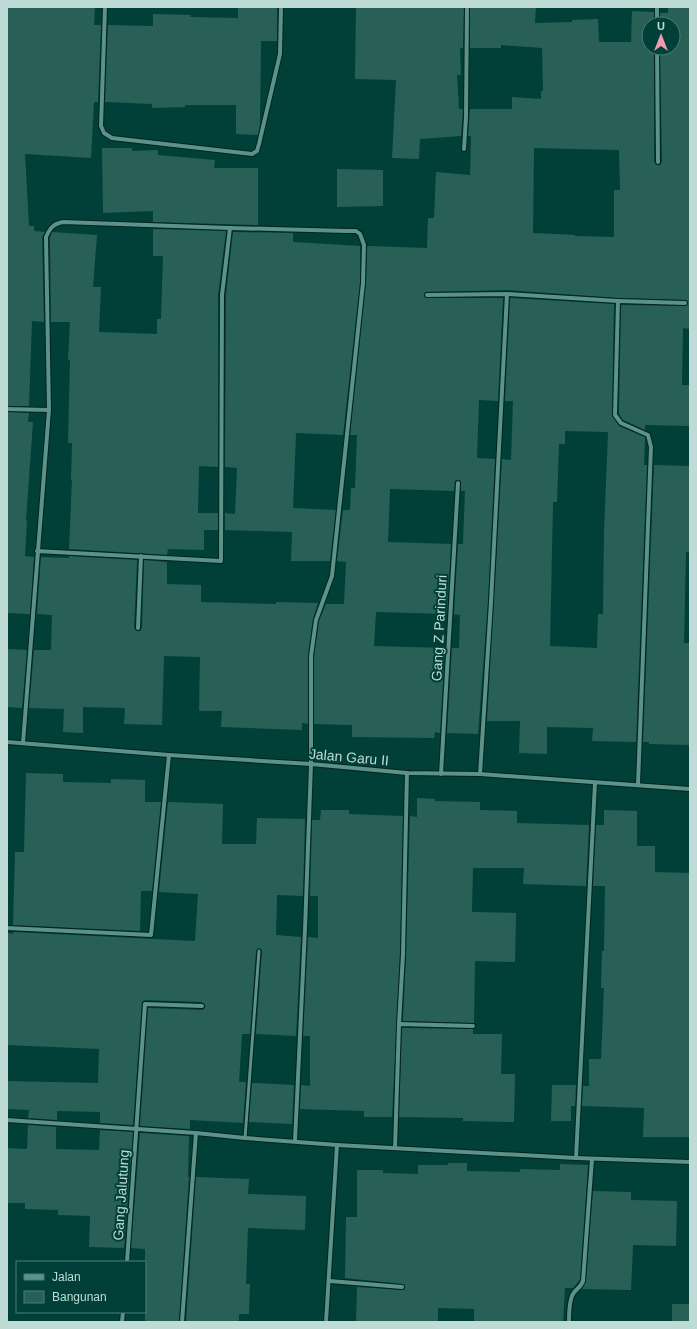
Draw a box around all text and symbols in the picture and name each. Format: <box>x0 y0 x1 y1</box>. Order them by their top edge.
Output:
north arrow <box>641 16 681 56</box>
text: U <box>657 20 665 32</box>
street label: Gang Z Parinduri <box>428 574 450 682</box>
street label: Jalan Garu II <box>308 746 390 768</box>
street label: Gang Jalutung <box>110 1149 132 1241</box>
legend <box>16 1261 146 1313</box>
text: Jalan <box>52 1270 81 1284</box>
text: Bangunan <box>52 1290 107 1304</box>

